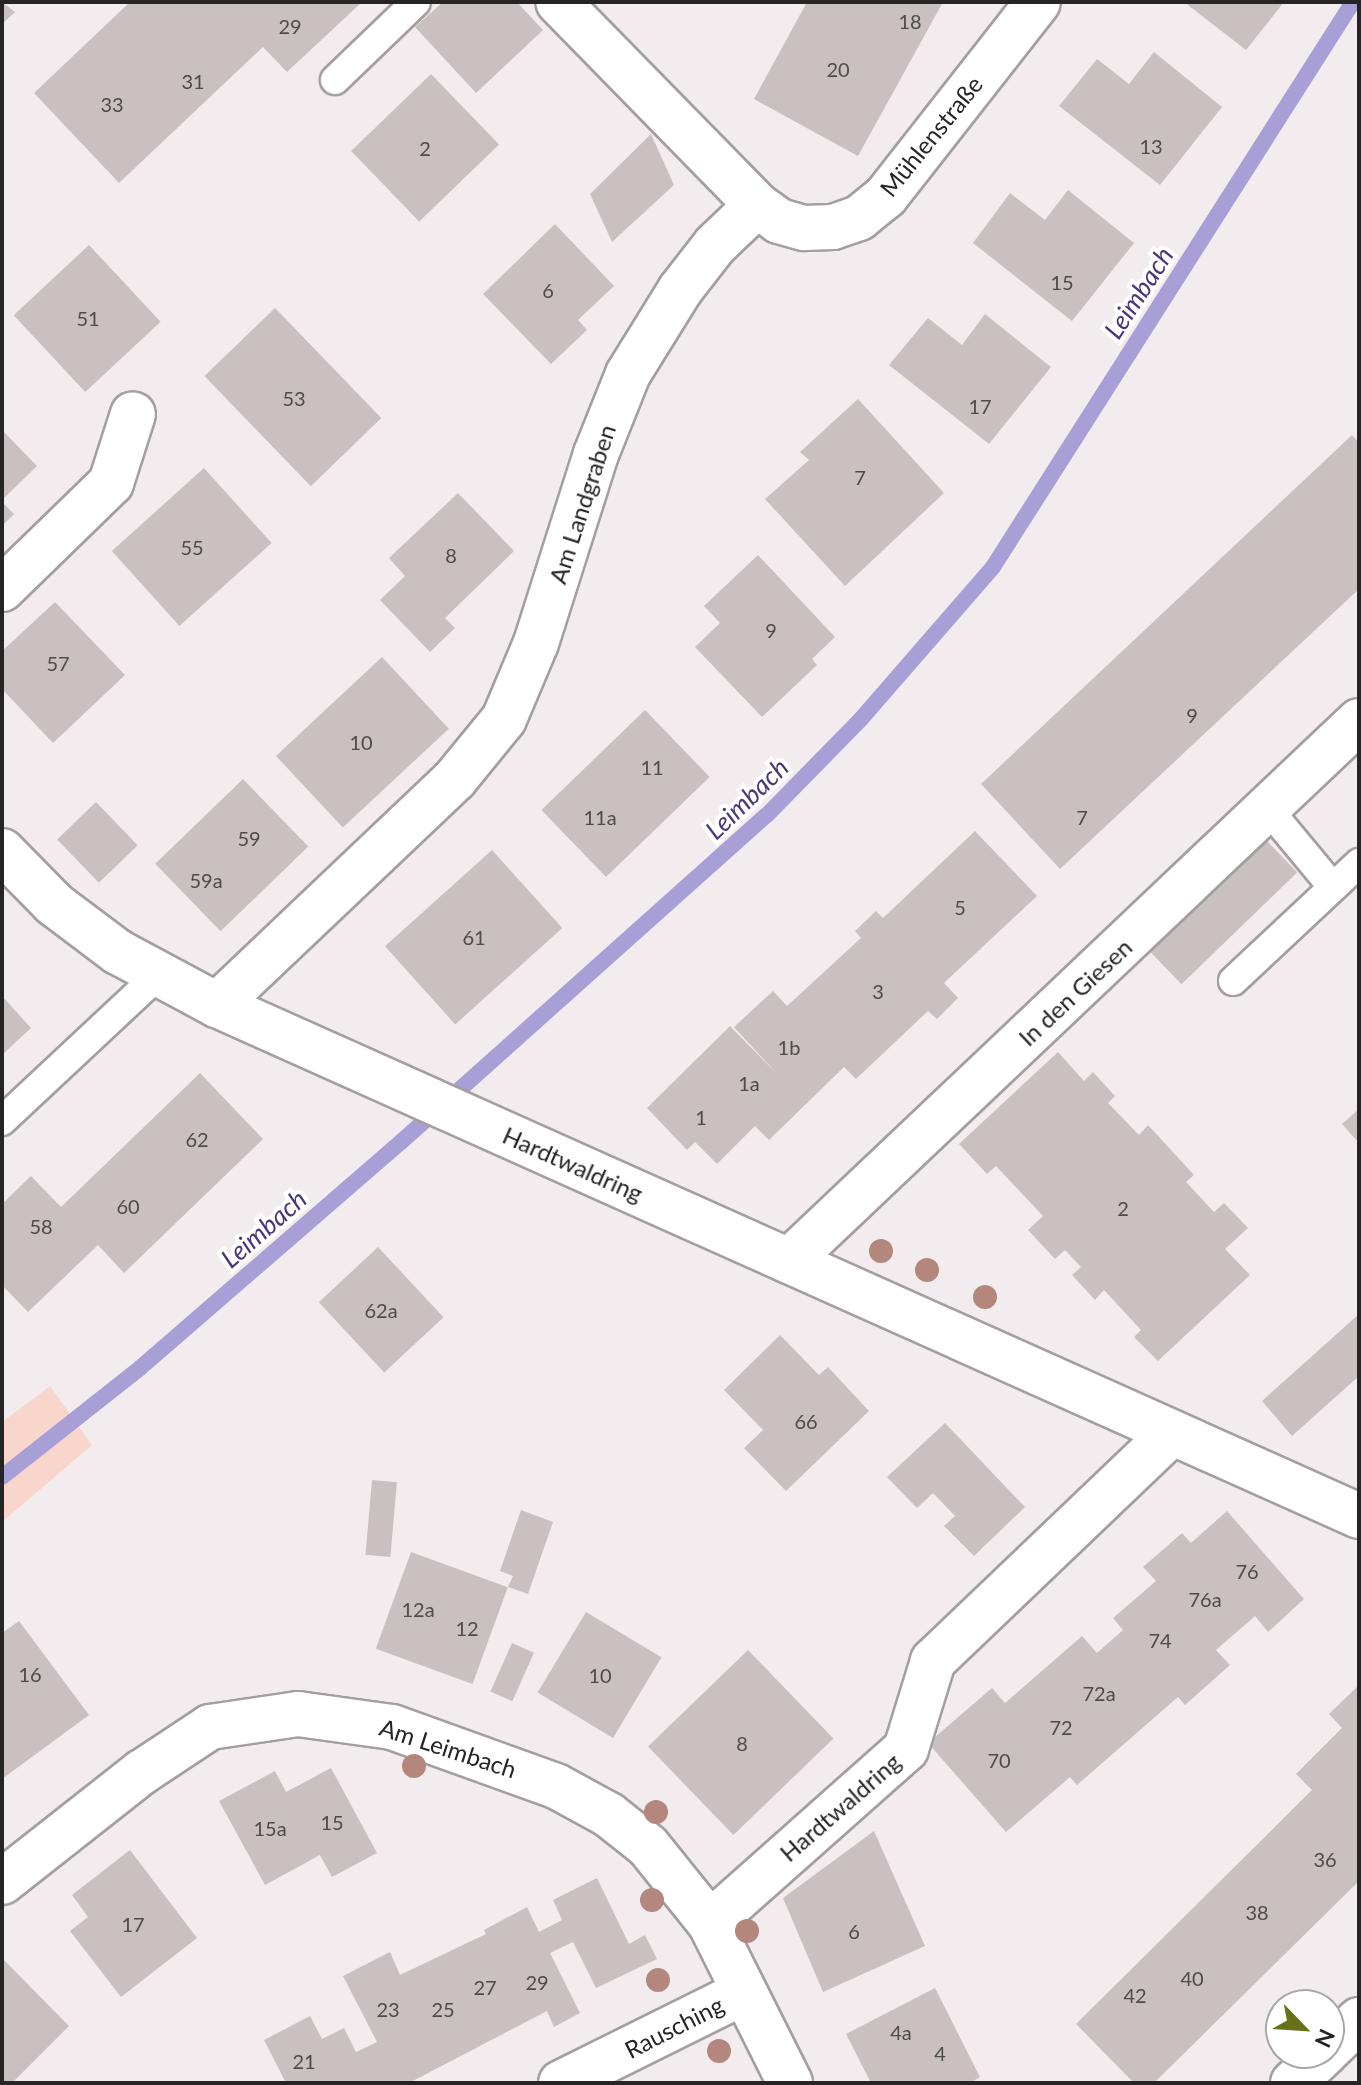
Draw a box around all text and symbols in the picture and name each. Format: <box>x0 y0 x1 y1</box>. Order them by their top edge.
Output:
house number: 18 <box>898 9 922 33</box>
house number: 29 <box>278 14 302 38</box>
house number: 20 <box>826 57 850 81</box>
house number: 31 <box>181 69 205 93</box>
street label: Mühlenstraße <box>874 70 988 202</box>
house number: 33 <box>100 92 124 116</box>
house number: 13 <box>1139 134 1163 158</box>
house number: 2 <box>419 136 431 160</box>
water label: Leimbach <box>1098 241 1180 345</box>
house number: 15 <box>1050 270 1074 294</box>
house number: 6 <box>542 278 554 302</box>
house number: 51 <box>76 306 100 330</box>
house number: 53 <box>282 386 306 410</box>
house number: 17 <box>968 394 992 418</box>
street label: Am Landgraben <box>543 421 621 587</box>
house number: 7 <box>854 465 866 489</box>
house number: 55 <box>180 535 204 559</box>
house number: 8 <box>445 543 457 567</box>
house number: 9 <box>765 618 777 642</box>
house number: 57 <box>46 651 70 675</box>
house number: 9 <box>1186 703 1198 727</box>
house number: 10 <box>349 730 373 754</box>
water label: Leimbach <box>699 752 795 846</box>
house number: 11 <box>640 755 664 779</box>
house number: 11a <box>583 805 617 829</box>
house number: 7 <box>1076 805 1088 829</box>
house number: 59 <box>237 826 261 850</box>
house number: 59a <box>189 868 223 892</box>
house number: 5 <box>954 895 966 919</box>
house number: 61 <box>462 925 486 949</box>
street label: In den Giesen <box>1013 932 1137 1052</box>
house number: 3 <box>872 979 884 1003</box>
house number: 1b <box>778 1035 800 1059</box>
house number: 1a <box>738 1071 760 1095</box>
house number: 1 <box>695 1105 707 1129</box>
street label: Hardtwaldring <box>498 1120 648 1208</box>
house number: 62 <box>185 1127 209 1151</box>
water label: Leimbach <box>215 1183 313 1275</box>
house number: 60 <box>116 1194 140 1218</box>
house number: 2 <box>1117 1196 1129 1220</box>
house number: 58 <box>29 1214 53 1238</box>
house number: 62a <box>364 1298 398 1322</box>
house number: 66 <box>794 1409 818 1433</box>
house number: 76 <box>1235 1559 1259 1583</box>
house number: 76a <box>1188 1587 1222 1611</box>
house number: 12a <box>401 1597 435 1621</box>
house number: 12 <box>455 1616 479 1640</box>
house number: 74 <box>1148 1628 1172 1652</box>
house number: 16 <box>18 1662 42 1686</box>
house number: 10 <box>588 1663 612 1687</box>
house number: 72a <box>1082 1681 1116 1705</box>
street label: Am Leimbach <box>376 1712 520 1784</box>
house number: 72 <box>1049 1715 1073 1739</box>
house number: 8 <box>736 1731 748 1755</box>
street label: Hardtwaldring <box>774 1747 906 1867</box>
house number: 70 <box>987 1748 1011 1772</box>
house number: 15 <box>320 1810 344 1834</box>
house number: 15a <box>253 1816 287 1840</box>
house number: 36 <box>1313 1847 1337 1871</box>
house number: 38 <box>1245 1900 1269 1924</box>
house number: 17 <box>121 1912 145 1936</box>
house number: 6 <box>848 1919 860 1943</box>
house number: 40 <box>1180 1966 1204 1990</box>
house number: 29 <box>525 1970 549 1994</box>
house number: 27 <box>473 1975 497 1999</box>
house number: 42 <box>1123 1983 1147 2007</box>
north arrow <box>1265 1989 1345 2069</box>
street label: Rausching <box>620 1990 728 2064</box>
house number: 23 <box>376 1997 400 2021</box>
house number: 25 <box>431 1997 455 2021</box>
house number: 4a <box>890 2020 912 2044</box>
text: N <box>1310 2025 1341 2052</box>
house number: 4 <box>934 2041 946 2065</box>
house number: 21 <box>292 2049 316 2073</box>

